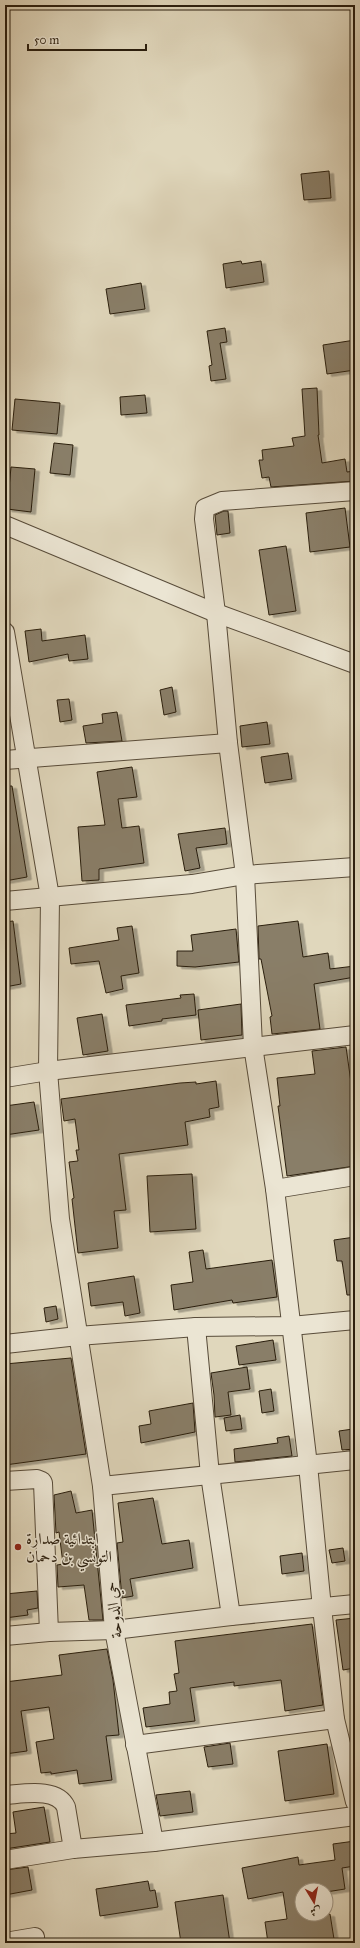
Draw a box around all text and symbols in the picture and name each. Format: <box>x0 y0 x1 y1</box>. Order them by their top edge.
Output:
scale bar <box>28 26 146 52</box>
text: 50 m <box>34 33 59 47</box>
place label: ابتدائية صدارة التونسي بن دحمان <box>26 1529 112 1572</box>
marker: ابتدائية صدارة التونسي بن دحمان <box>13 1542 23 1552</box>
street label: حي الدوحة <box>101 1580 129 1639</box>
north arrow <box>294 1882 334 1922</box>
text: ش <box>309 1904 322 1919</box>

